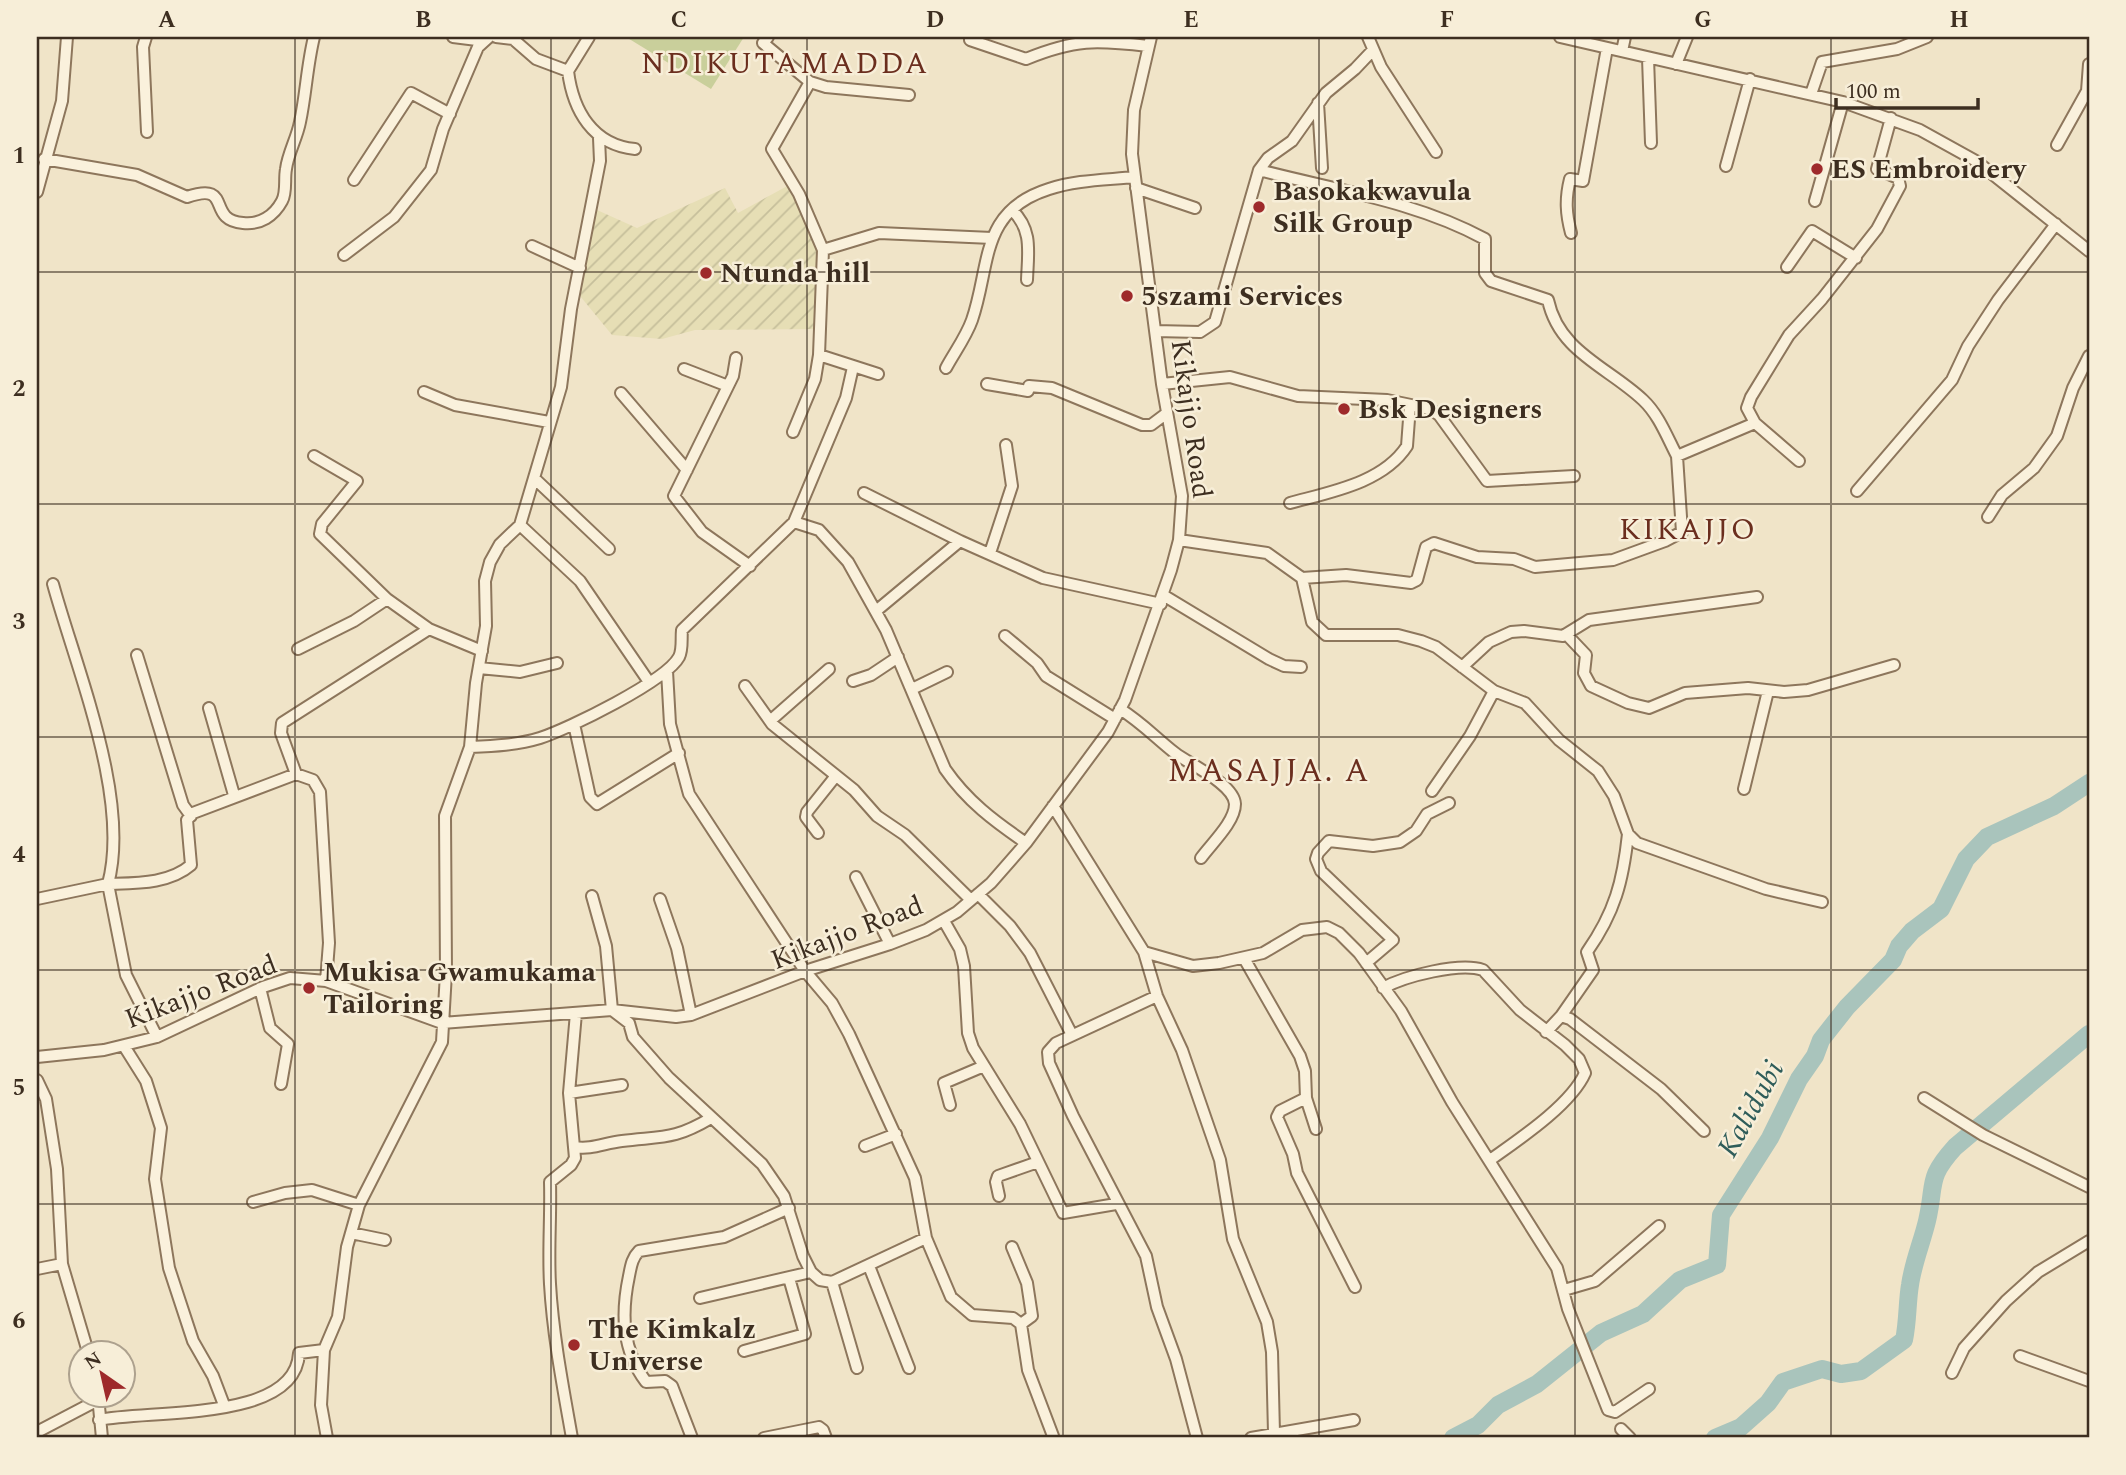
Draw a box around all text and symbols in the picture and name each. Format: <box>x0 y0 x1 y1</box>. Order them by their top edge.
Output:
text: A <box>158 3 176 38</box>
text: B <box>415 3 431 38</box>
text: C <box>671 3 687 38</box>
text: D <box>926 3 944 38</box>
text: E <box>1183 3 1199 38</box>
text: F <box>1440 3 1454 38</box>
text: G <box>1694 3 1712 38</box>
text: H <box>1949 3 1969 38</box>
district label: NDIKUTAMADDA <box>641 41 929 87</box>
scale bar <box>1836 66 1977 110</box>
text: 100 m <box>1846 76 1901 108</box>
text: 1 <box>13 139 25 174</box>
place label: ES Embroidery <box>1831 148 2027 191</box>
marker: ES Embroidery <box>1809 161 1825 177</box>
place label: Basokakwavula Silk Group <box>1273 170 1472 245</box>
marker: Basokakwavula Silk Group <box>1251 199 1267 215</box>
place label: Ntunda hill <box>720 252 870 295</box>
marker: Ntunda hill <box>698 265 714 281</box>
place label: 5szami Services <box>1141 275 1343 318</box>
marker: 5szami Services <box>1119 288 1135 304</box>
street label: Kikajjo Road <box>1159 337 1223 501</box>
text: 2 <box>13 372 26 407</box>
place label: Bsk Designers <box>1358 388 1543 431</box>
marker: Bsk Designers <box>1336 401 1352 417</box>
district label: KIKAJJO <box>1619 507 1757 553</box>
text: 3 <box>13 605 26 640</box>
district label: MASAJJA. A <box>1167 747 1371 796</box>
text: 4 <box>13 838 26 873</box>
street label: Kikajjo Road <box>764 884 930 982</box>
street label: Kikajjo Road <box>118 943 284 1041</box>
place label: Mukisa Gwamukama Tailoring <box>323 951 596 1026</box>
marker: Mukisa Gwamukama Tailoring <box>301 980 317 996</box>
water label: Kalidubi <box>1705 1052 1797 1166</box>
text: 5 <box>13 1071 25 1106</box>
text: 6 <box>13 1304 26 1339</box>
place label: The Kimkalz Universe <box>588 1308 756 1383</box>
marker: The Kimkalz Universe <box>566 1337 582 1353</box>
north arrow <box>66 1338 136 1408</box>
text: N <box>79 1345 108 1378</box>

